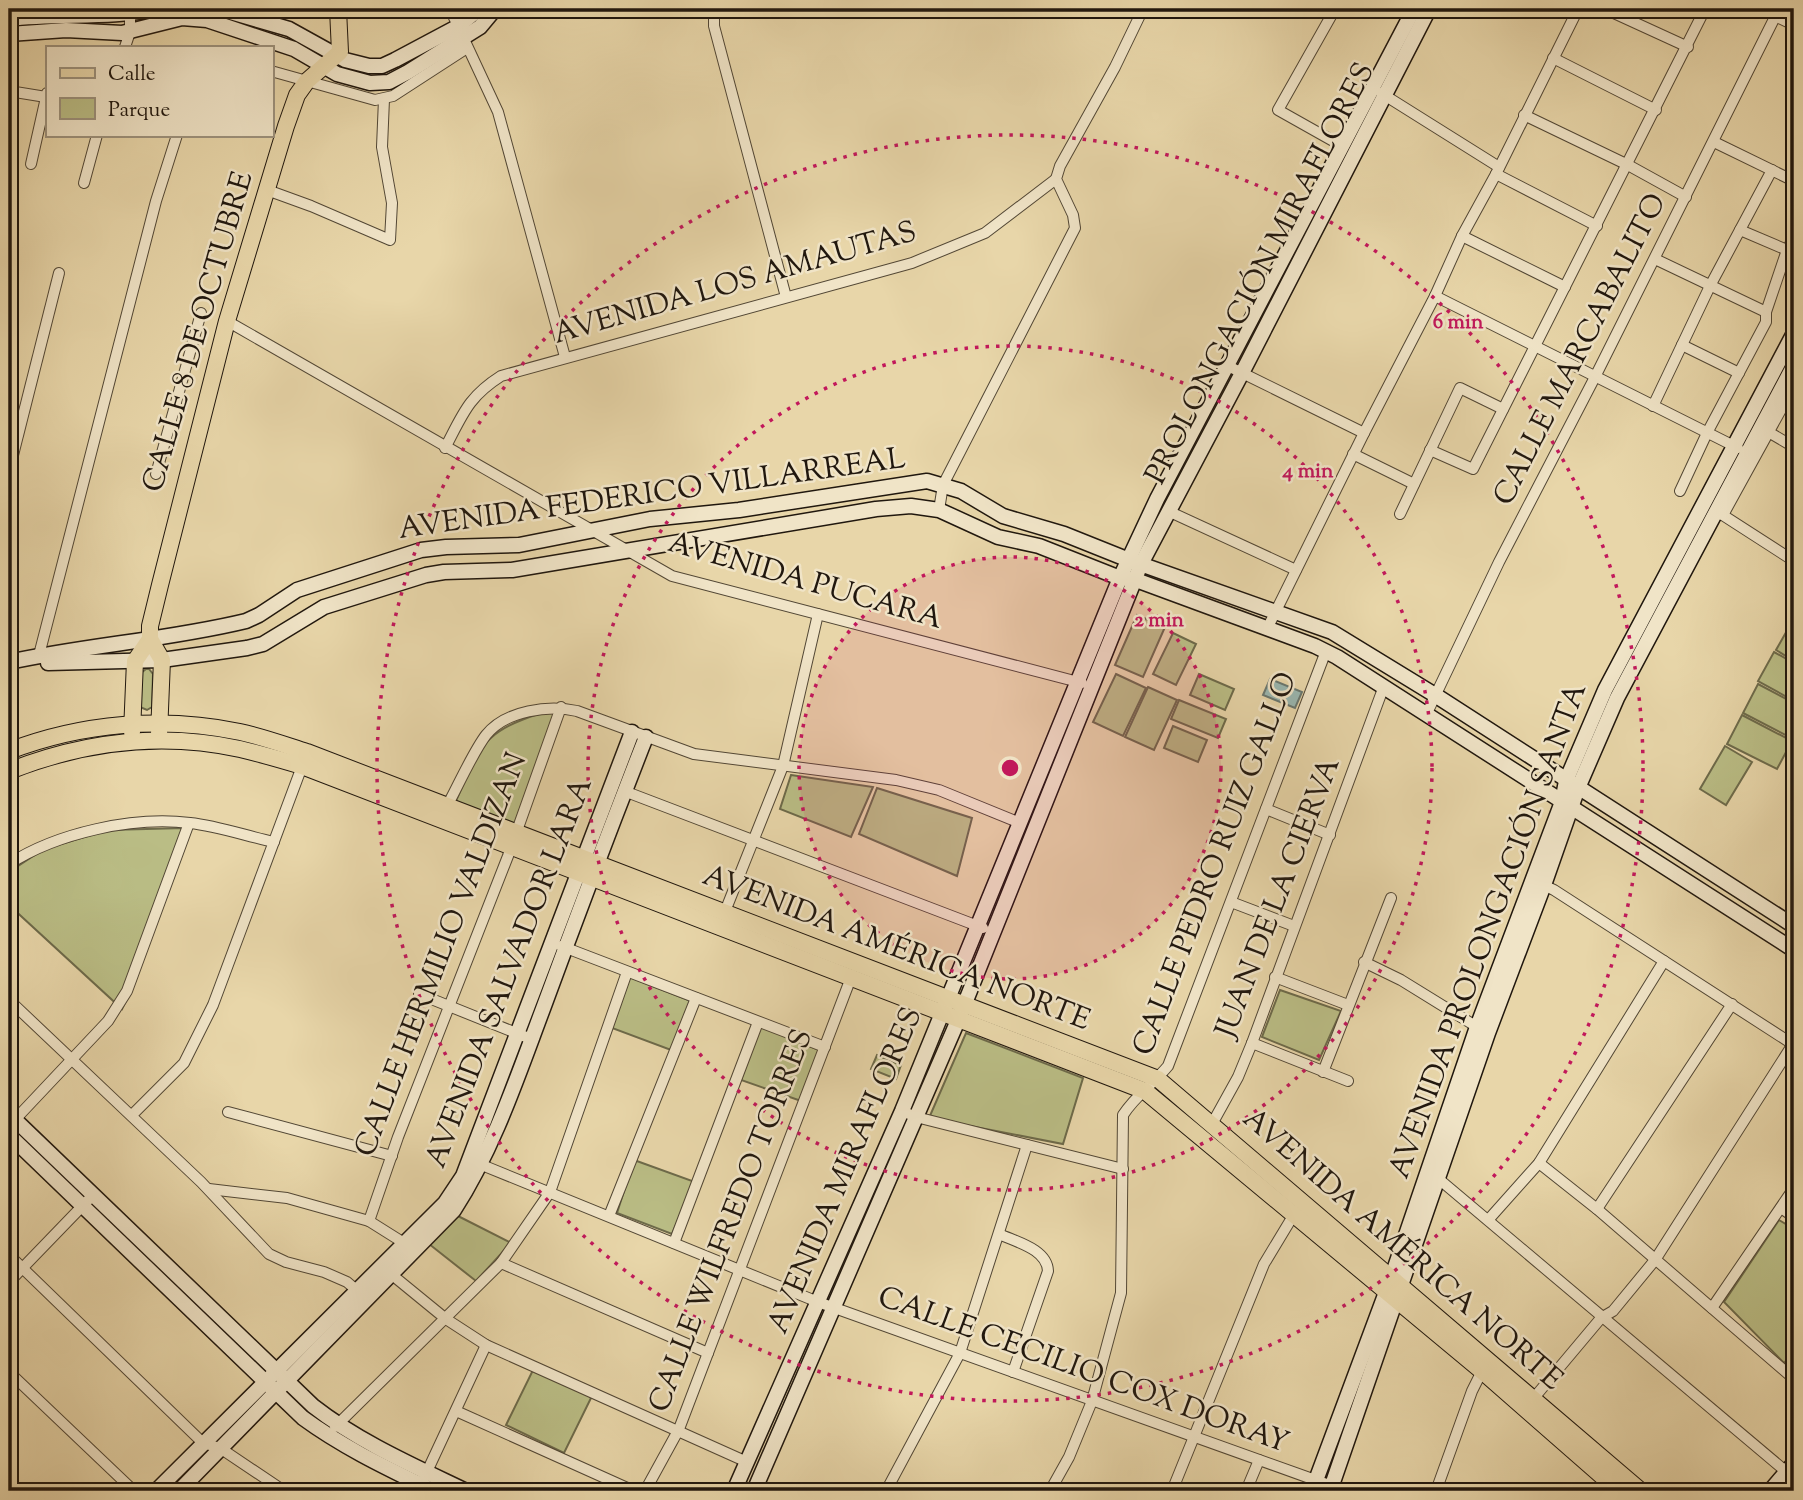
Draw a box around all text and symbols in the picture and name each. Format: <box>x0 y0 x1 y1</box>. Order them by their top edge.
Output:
legend <box>46 46 273 136</box>
street label: PROLONGACIÓN MIRAFLORES <box>1136 56 1386 492</box>
text: Calle <box>108 60 156 90</box>
text: Parque <box>108 96 170 126</box>
street label: CALLE 8 DE OCTUBRE <box>133 167 265 497</box>
street label: CALLE MARCABALITO <box>1484 187 1678 513</box>
street label: AVENIDA LOS AMAUTAS <box>548 211 922 357</box>
text: 6 min <box>1433 308 1484 338</box>
street label: AVENIDA FEDERICO VILLARREAL <box>396 438 908 552</box>
text: 4 min <box>1282 457 1334 487</box>
street label: AVENIDA PUCARA <box>663 522 947 642</box>
text: 2 min <box>1134 606 1185 636</box>
street label: CALLE PEDRO RUIZ GALLO <box>1123 666 1309 1062</box>
street label: AVENIDA PROLONGACIÓN SANTA <box>1379 677 1599 1185</box>
street label: CALLE HERMILIO VALDIZAN <box>345 747 539 1163</box>
street label: JUAN DE LA CIERVA <box>1205 751 1352 1046</box>
centre of rings <box>998 756 1022 780</box>
street label: AVENIDA SALVADOR LARA <box>416 772 604 1174</box>
street label: AVENIDA AMÉRICA NORTE <box>696 855 1096 1043</box>
street label: AVENIDA MIRAFLORES <box>758 1001 934 1341</box>
street label: CALLE WILFREDO TORRES <box>639 1023 825 1419</box>
street label: AVENIDA AMÉRICA NORTE <box>1232 1099 1572 1401</box>
street label: CALLE CECILIO COX DORAY <box>872 1277 1294 1465</box>

